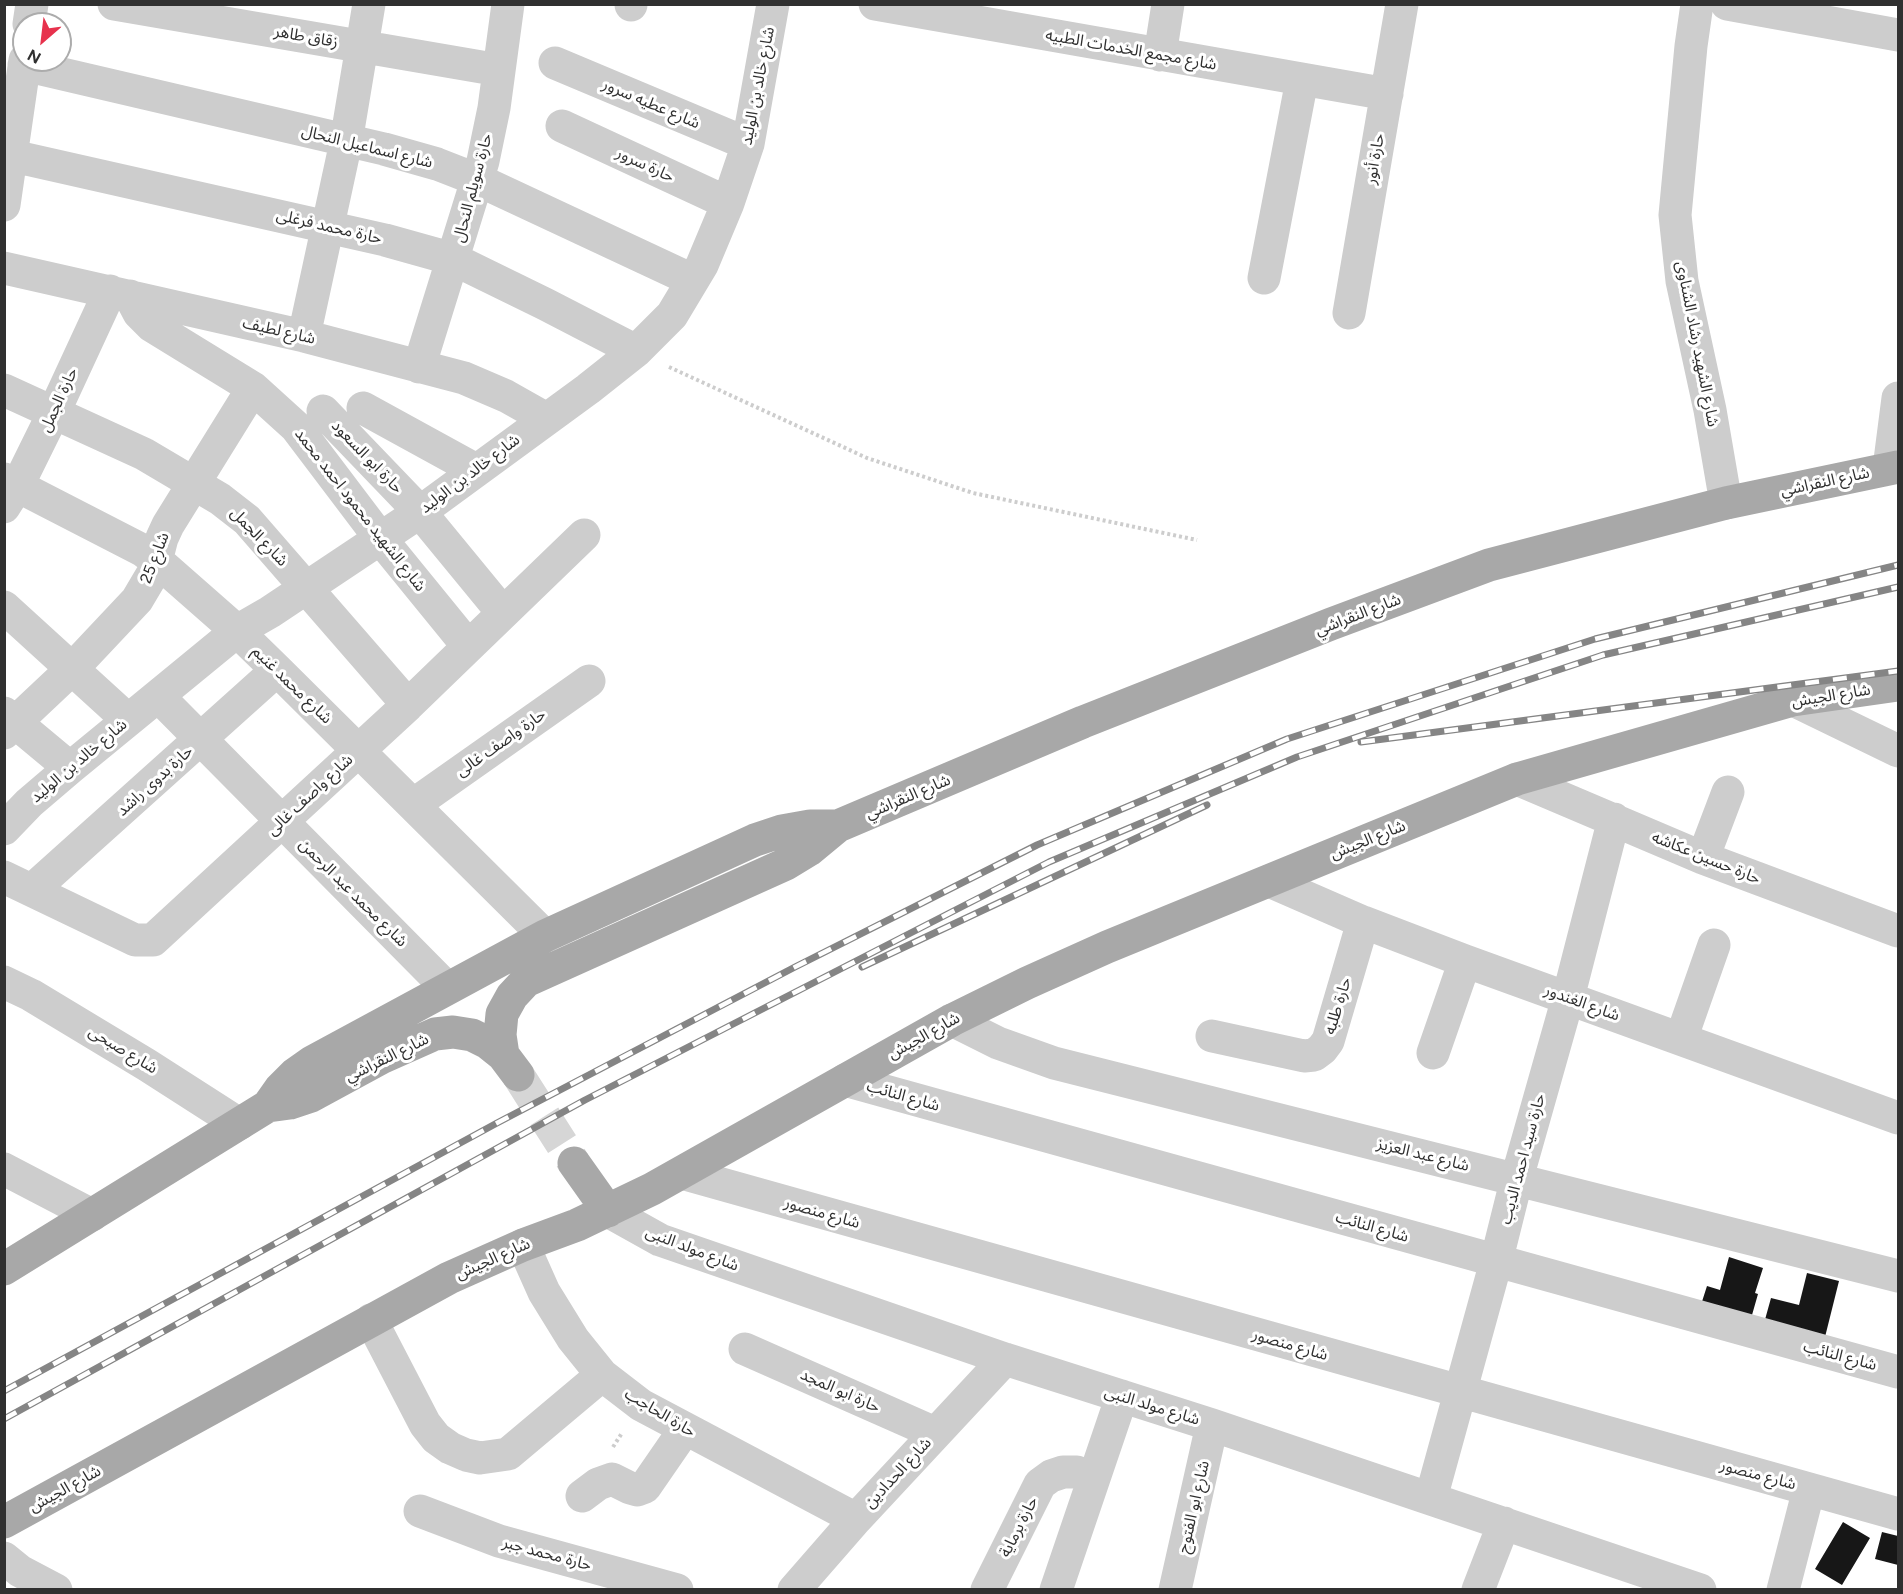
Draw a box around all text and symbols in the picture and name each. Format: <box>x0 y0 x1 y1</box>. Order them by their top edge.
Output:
north arrow <box>12 12 72 72</box>
street label: زقاق طاهر <box>273 22 339 52</box>
street label: شارع خالد بن الوليد <box>737 25 779 147</box>
street label: شارع مجمع الخدمات الطبيه <box>1044 25 1218 75</box>
text: N <box>24 45 44 68</box>
street label: شارع عطيه سرور <box>599 75 703 133</box>
street label: شارع اسماعيل النحال <box>299 121 435 173</box>
street label: حارة سويلم النحال <box>449 132 497 244</box>
street label: حارة أنور <box>1361 132 1389 186</box>
street label: حارة سرور <box>613 143 677 187</box>
street label: حارة محمد فرغلى <box>274 206 384 248</box>
street label: شارع الشهيد رشاد الشناوى <box>1672 259 1722 429</box>
street label: شارع لطيف <box>241 313 317 349</box>
street label: حارة الجمل <box>36 365 82 435</box>
street label: حارة ابو السعود <box>327 416 407 498</box>
street label: شارع الشهيد محمود احمد محمد <box>290 425 430 595</box>
street label: شارع خالد بن الوليد <box>416 430 524 518</box>
street label: شارع النقراشي <box>1779 463 1871 501</box>
street label: شارع الجمل <box>226 504 292 570</box>
street label: شارع 25 <box>136 530 174 586</box>
street label: شارع النقراشي <box>1312 590 1404 640</box>
street label: شارع محمد غنيم <box>248 642 336 728</box>
street label: شارع الجيش <box>1790 680 1872 712</box>
street label: حارة واصف غالى <box>452 705 550 781</box>
street label: شارع خالد بن الوليد <box>27 715 131 807</box>
street label: حارة بدوى راشد <box>113 742 197 820</box>
street label: شارع واصف غالى <box>263 750 357 840</box>
street label: شارع النقراشي <box>863 770 953 824</box>
street label: شارع الجيش <box>1328 816 1408 864</box>
street label: حارة حسين عكاشه <box>1649 827 1763 889</box>
street label: شارع محمد عبد الرحمن <box>295 835 411 951</box>
street label: حارة طلبه <box>1320 975 1356 1037</box>
street label: شارع الغندور <box>1542 981 1622 1025</box>
street label: شارع الجيش <box>885 1008 963 1064</box>
street label: شارع صبحى <box>85 1022 161 1078</box>
street label: شارع النقراشي <box>342 1030 432 1086</box>
street label: شارع النائب <box>864 1076 942 1116</box>
street label: حارة سيد احمد الديب <box>1496 1092 1550 1226</box>
street label: شارع عبد العزيز <box>1375 1134 1471 1176</box>
street label: شارع منصور <box>782 1193 862 1233</box>
street label: شارع النائب <box>1333 1207 1411 1247</box>
street label: شارع مولد النبى <box>643 1222 741 1276</box>
street label: شارع الجيش <box>453 1234 533 1284</box>
street label: شارع منصور <box>1250 1325 1330 1365</box>
street label: شارع النائب <box>1801 1337 1879 1375</box>
street label: حارة ابو المجد <box>797 1365 883 1417</box>
street label: شارع مولد النبى <box>1102 1382 1202 1430</box>
street label: حارة الحاجب <box>621 1384 699 1442</box>
street label: شارع الحدادين <box>860 1434 936 1512</box>
street label: شارع منصور <box>1718 1456 1798 1494</box>
street label: شارع ابو الفتوح <box>1174 1459 1214 1555</box>
street label: شارع الجيش <box>26 1461 104 1517</box>
street label: حارة برماية <box>996 1494 1042 1560</box>
street label: حارة محمد جبر <box>500 1533 594 1575</box>

